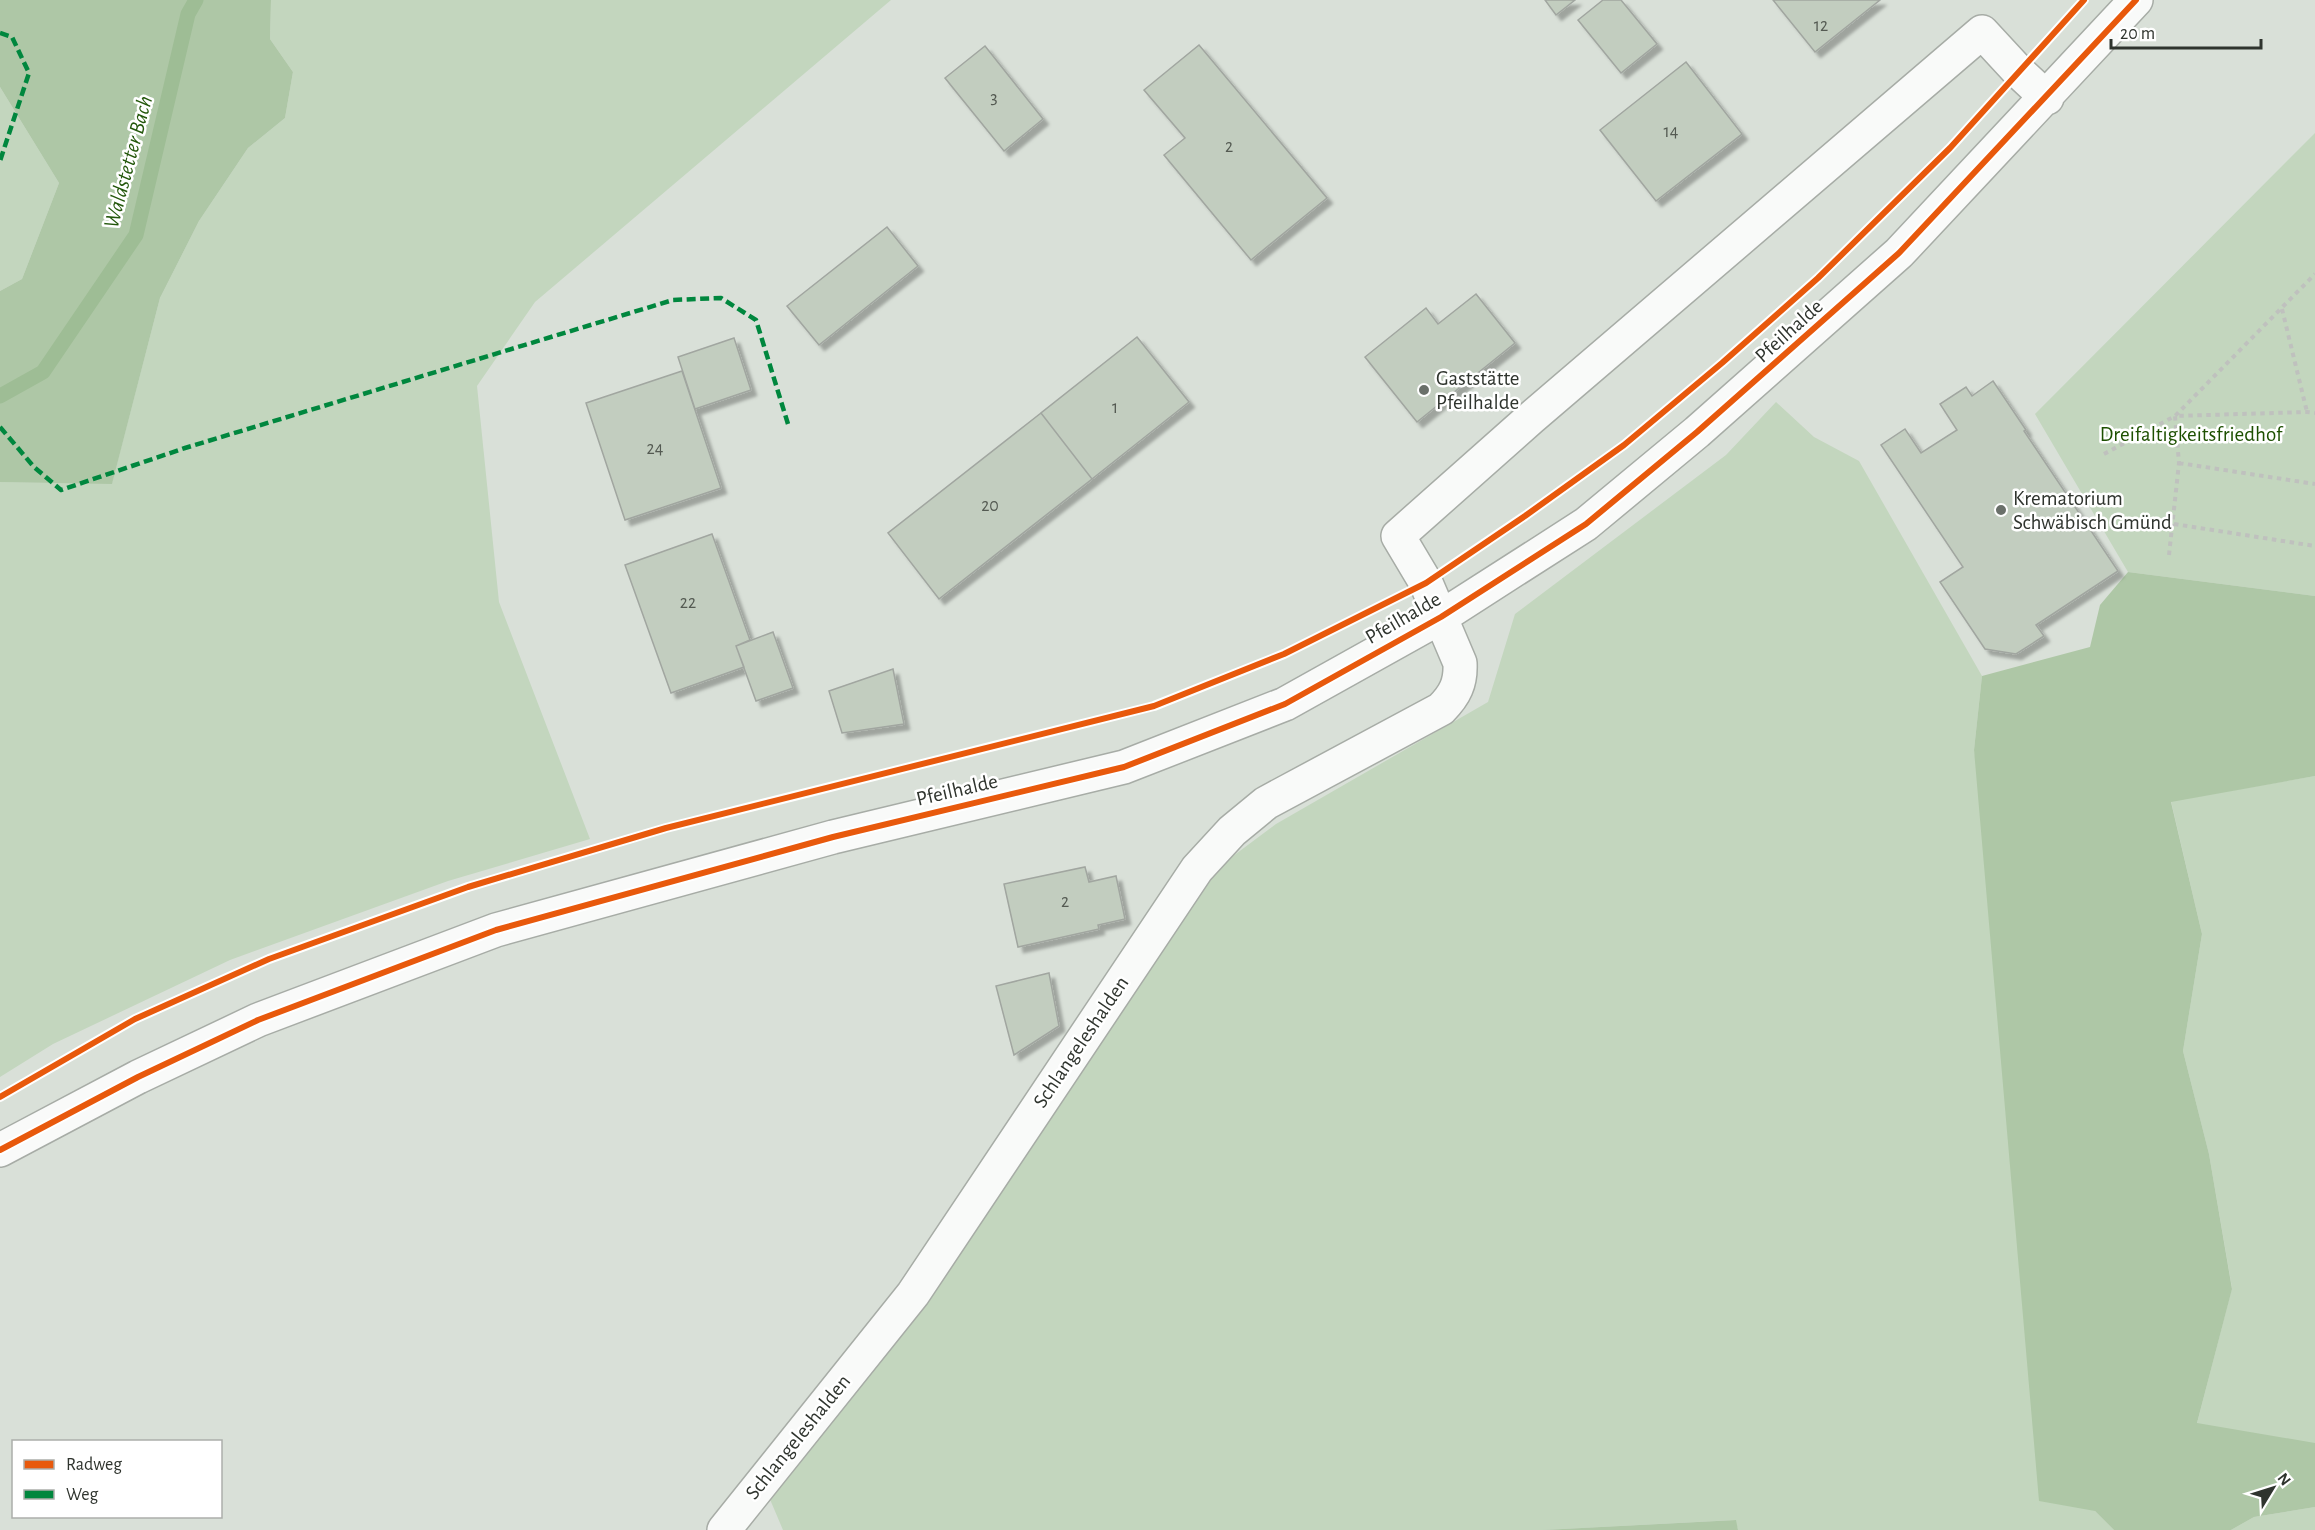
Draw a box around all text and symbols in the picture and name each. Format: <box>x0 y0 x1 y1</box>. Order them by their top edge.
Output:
scale bar <box>2111 12 2261 50</box>
house number: 12 <box>1814 17 1828 35</box>
text: 20 m <box>2120 25 2155 43</box>
house number: 3 <box>990 89 998 107</box>
water label: Waldstetter Bach <box>100 93 156 231</box>
house number: 14 <box>1664 123 1679 141</box>
house number: 2 <box>1225 138 1233 156</box>
street label: Pfeilhalde <box>1751 295 1827 367</box>
place label: Gaststätte Pfeilhalde <box>1436 368 1520 413</box>
marker: Gaststätte Pfeilhalde <box>1417 383 1431 397</box>
house number: 1 <box>1112 399 1118 417</box>
park label: Dreifaltigkeitsfriedhof <box>2100 424 2284 445</box>
house number: 24 <box>647 440 664 458</box>
place label: Krematorium Schwäbisch Gmünd <box>2013 488 2172 533</box>
house number: 20 <box>981 497 999 515</box>
marker: Krematorium Schwäbisch Gmünd <box>1994 503 2008 517</box>
street label: Pfeilhalde <box>1362 588 1444 648</box>
house number: 22 <box>680 594 696 612</box>
street label: Pfeilhalde <box>914 770 1000 810</box>
house number: 2 <box>1061 893 1069 911</box>
street label: Schlangeleshalden <box>1029 972 1133 1112</box>
street label: Schlangeleshalden <box>741 1371 855 1503</box>
legend <box>12 1440 222 1518</box>
text: Radweg <box>66 1456 122 1474</box>
north arrow <box>2243 1458 2303 1518</box>
text: N <box>2274 1470 2294 1489</box>
text: Weg <box>66 1486 98 1504</box>

